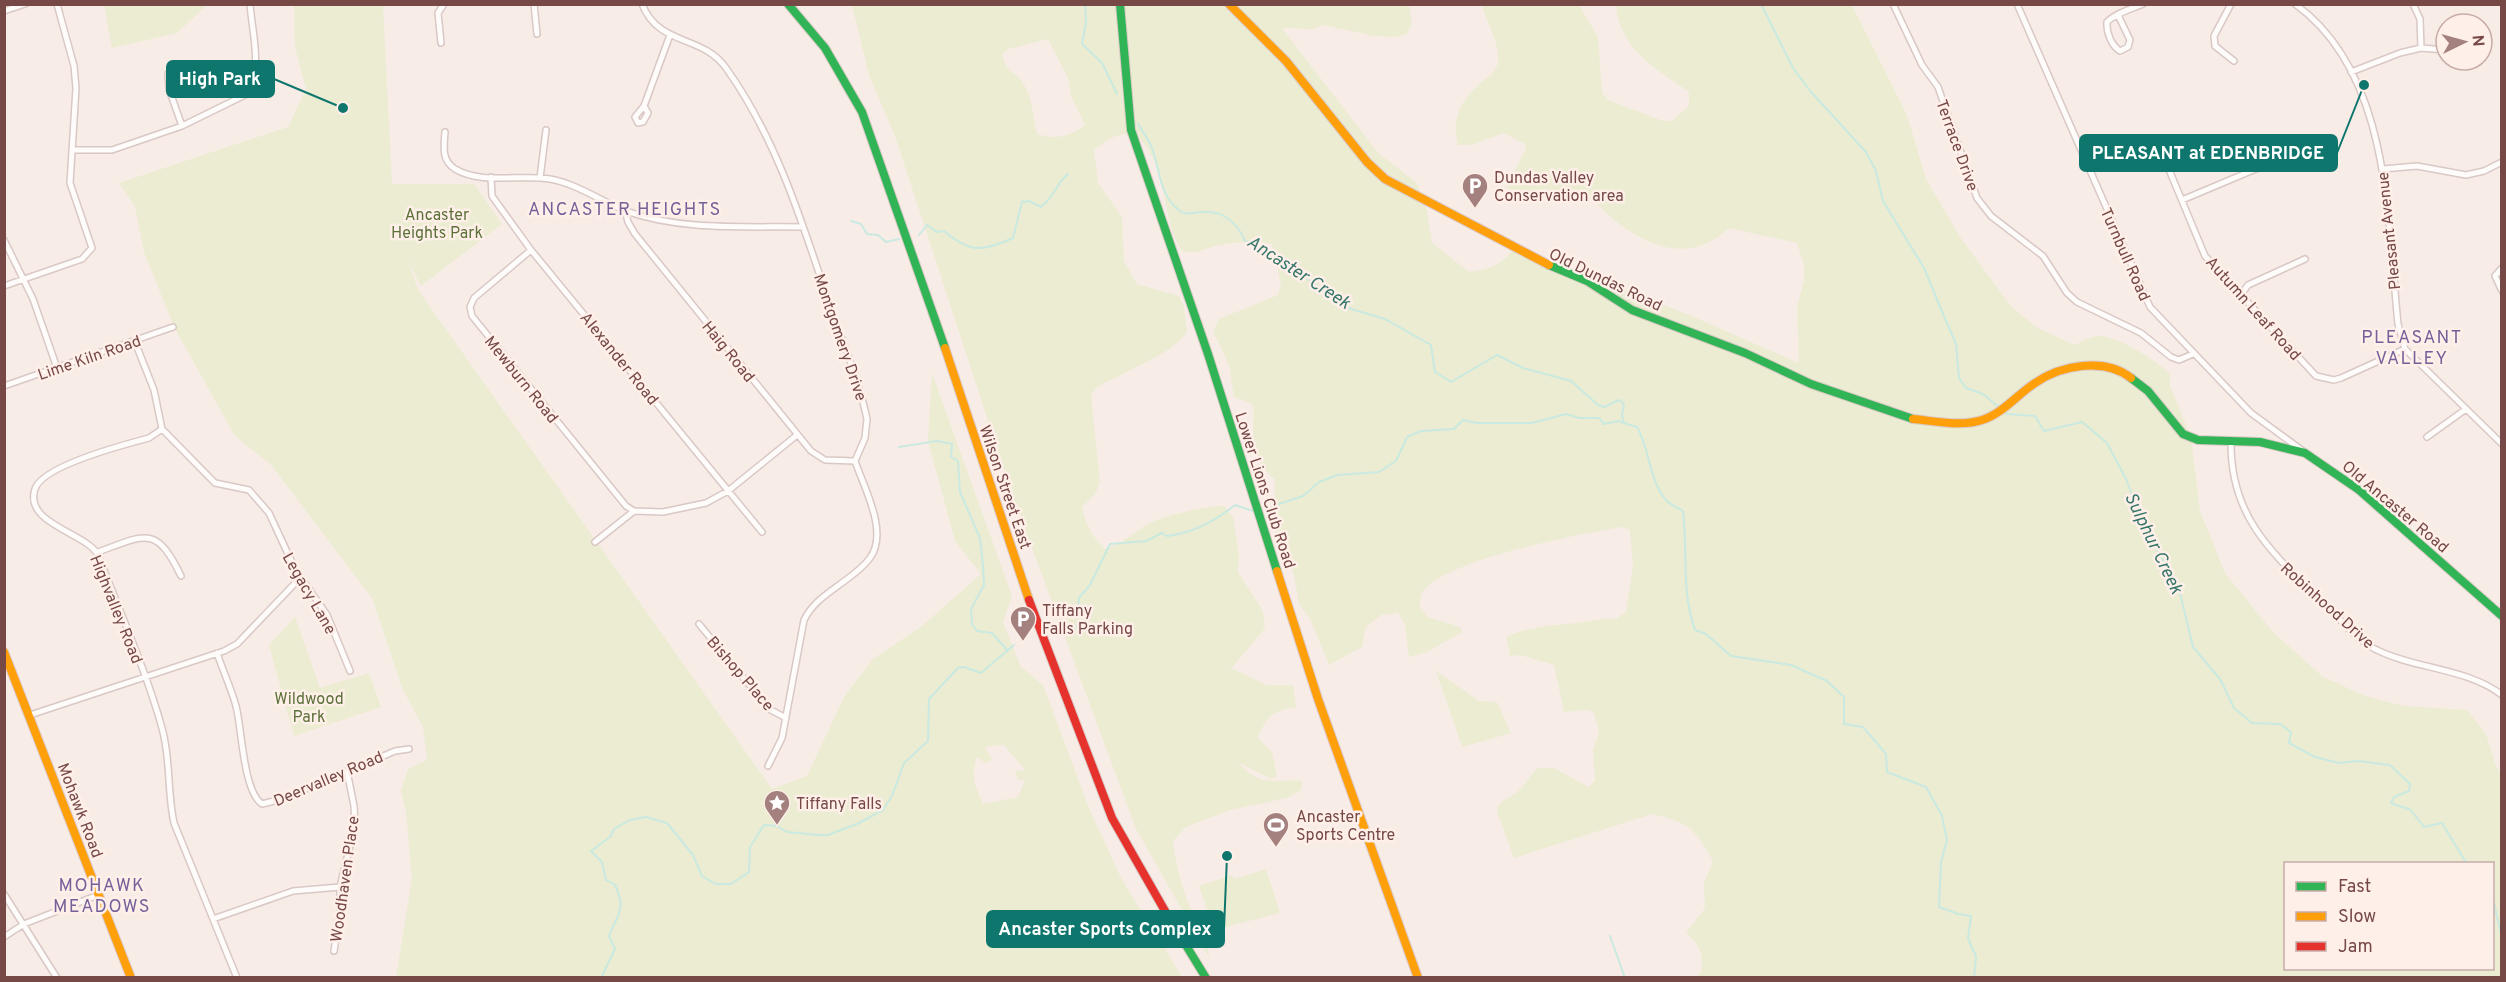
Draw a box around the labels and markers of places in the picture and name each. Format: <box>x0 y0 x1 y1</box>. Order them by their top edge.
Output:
callout: High Park <box>167 61 274 97</box>
callout: PLEASANT at EDENBRIDGE <box>2080 135 2337 171</box>
place label: Dundas Valley Conservation area <box>1494 169 1624 207</box>
parking icon: Dundas Valley Conservation area <box>1460 171 1490 209</box>
place label: Tiffany Falls Parking <box>1042 602 1133 640</box>
parking icon: Tiffany Falls Parking <box>1008 604 1038 642</box>
place icon: Tiffany Falls <box>762 788 792 826</box>
place label: Tiffany Falls <box>796 795 882 815</box>
place label: Ancaster Sports Centre <box>1296 808 1395 846</box>
sports icon: Ancaster Sports Centre <box>1261 810 1291 848</box>
callout: Ancaster Sports Complex <box>987 911 1224 947</box>

